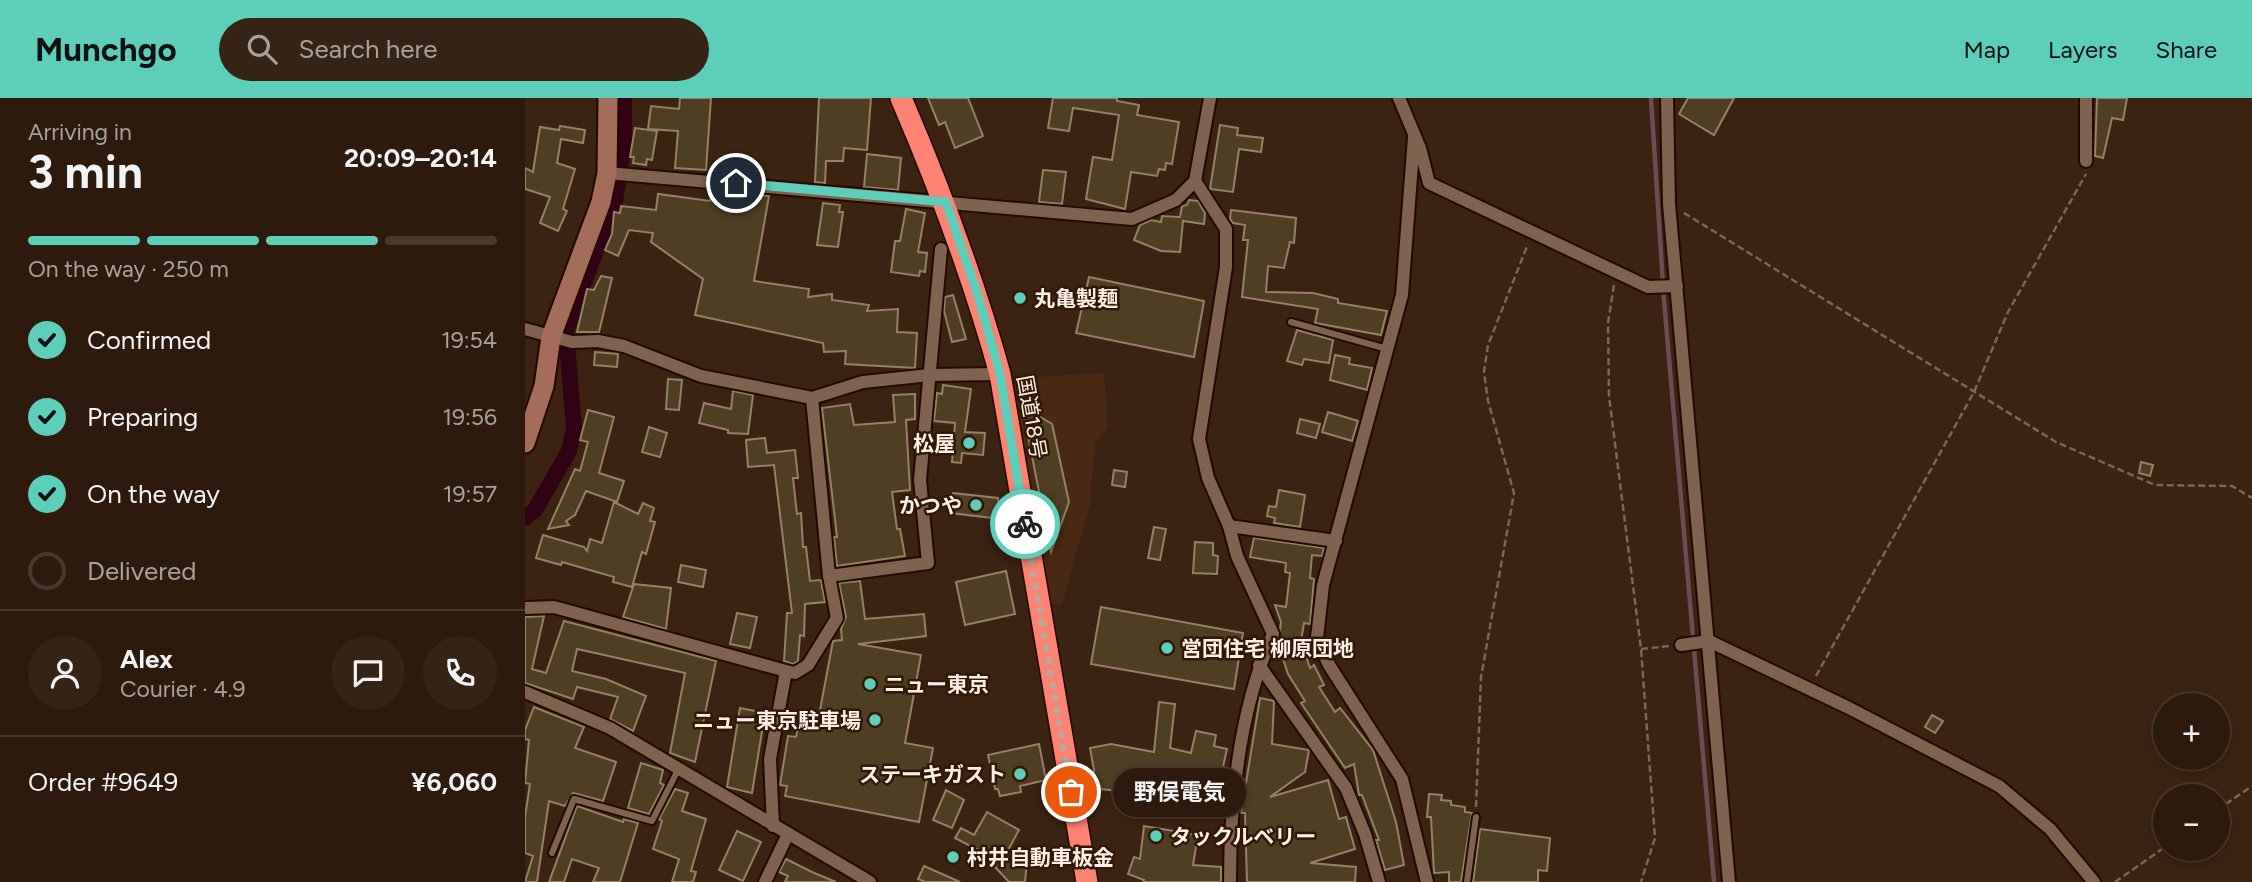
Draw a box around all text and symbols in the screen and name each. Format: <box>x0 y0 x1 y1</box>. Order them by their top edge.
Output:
search box <box>219 18 709 81</box>
text: Munchgo <box>35 30 177 69</box>
icon: search <box>243 30 281 68</box>
text: Search here <box>299 33 438 65</box>
text: Map <box>1963 35 2010 64</box>
text: Layers <box>2048 35 2117 64</box>
text: Share <box>2155 35 2217 64</box>
text: Arriving in <box>28 118 132 146</box>
text: 20:09–20:14 <box>344 142 497 174</box>
text: 3 min <box>28 144 143 200</box>
pin <box>706 153 766 213</box>
icon: home <box>717 164 755 202</box>
text: On the way · 250 m <box>28 255 229 283</box>
place label: 丸亀製麺 <box>1034 286 1118 311</box>
marker: 丸亀製麺 <box>1012 290 1028 306</box>
icon: check <box>28 321 66 359</box>
text: Confirmed <box>87 324 211 356</box>
text: 19:54 <box>441 326 497 354</box>
street label: 国道18号 <box>1012 373 1052 461</box>
icon: check <box>28 398 66 436</box>
text: Preparing <box>87 401 198 433</box>
text: 19:56 <box>442 403 497 431</box>
place label: 松屋 <box>913 431 955 456</box>
marker: 松屋 <box>961 435 977 451</box>
icon: check <box>28 475 66 513</box>
text: On the way <box>87 478 220 510</box>
text: 19:57 <box>443 480 497 508</box>
courier <box>990 489 1060 559</box>
place label: かつや <box>899 493 962 518</box>
marker: かつや <box>968 497 984 513</box>
icon: bike <box>1006 505 1044 543</box>
text: Delivered <box>87 555 196 587</box>
button: person <box>28 636 102 710</box>
button: chat <box>331 636 405 710</box>
button: phone <box>423 636 497 710</box>
place label: 営団住宅 柳原団地 <box>1181 636 1354 661</box>
marker: 営団住宅 柳原団地 <box>1159 640 1175 656</box>
text: Alex <box>120 643 173 675</box>
place label: ニュー東京 <box>884 672 989 697</box>
text: Courier · 4.9 <box>120 675 246 703</box>
marker: ニュー東京 <box>862 676 878 692</box>
map controls <box>2153 693 2230 861</box>
button: + <box>2153 693 2230 770</box>
place label: ニュー東京駐車場 <box>693 708 861 733</box>
marker: ニュー東京駐車場 <box>867 712 883 728</box>
place label: ステーキガスト <box>859 762 1006 787</box>
pin <box>1041 762 1101 822</box>
text: Order #9649 <box>28 766 178 798</box>
text: ¥6,060 <box>411 766 497 798</box>
marker: ステーキガスト <box>1012 766 1028 782</box>
callout: 野俣電気 <box>1113 768 1246 816</box>
icon: bag <box>1052 773 1090 811</box>
text: 野俣電気 <box>1134 778 1226 806</box>
button: − <box>2153 784 2230 861</box>
place label: タックルベリー <box>1170 824 1316 849</box>
marker: タックルベリー <box>1148 828 1164 844</box>
place label: 村井自動車板金 <box>967 845 1114 870</box>
marker: 村井自動車板金 <box>945 849 961 865</box>

